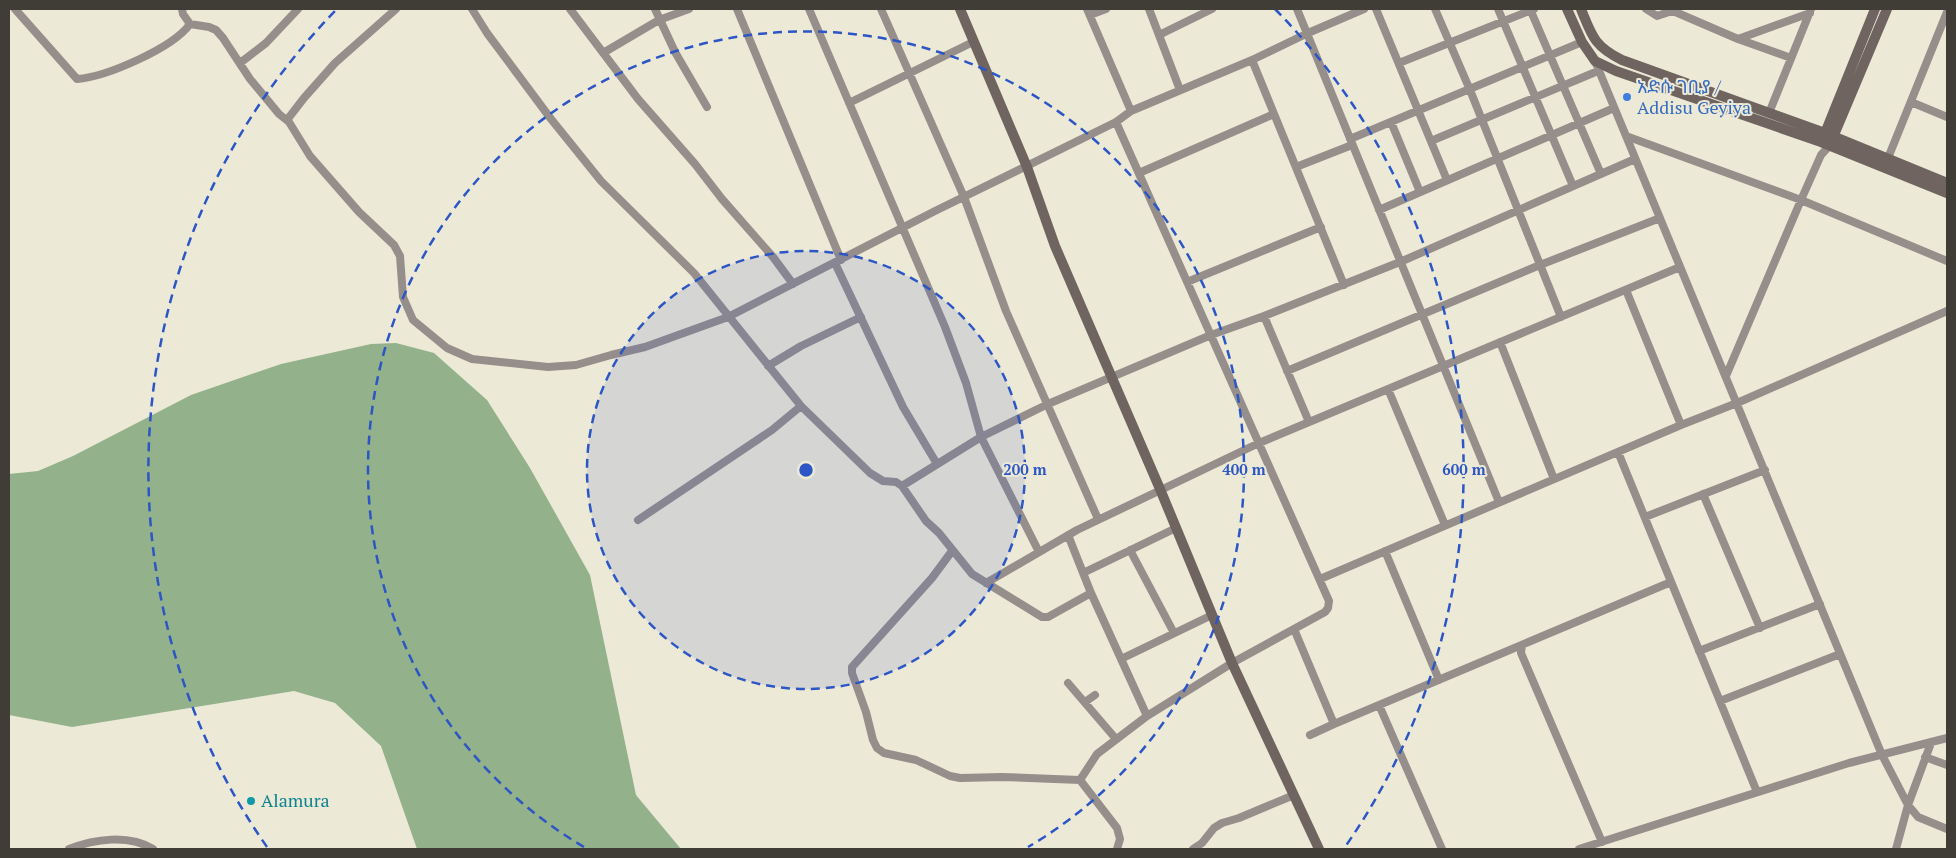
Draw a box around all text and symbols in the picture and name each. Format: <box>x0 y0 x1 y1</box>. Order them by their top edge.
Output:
place label: አድሱ ገቢያ / Addisu Geyiya <box>1637 74 1751 119</box>
marker: አድሱ ገቢያ / Addisu Geyiya <box>1621 91 1633 103</box>
text: 200 m <box>1003 459 1047 479</box>
text: 400 m <box>1222 459 1266 479</box>
text: 600 m <box>1442 459 1486 479</box>
centre of rings <box>797 461 815 479</box>
place label: Alamura <box>261 788 330 812</box>
marker: Alamura <box>245 795 257 807</box>

